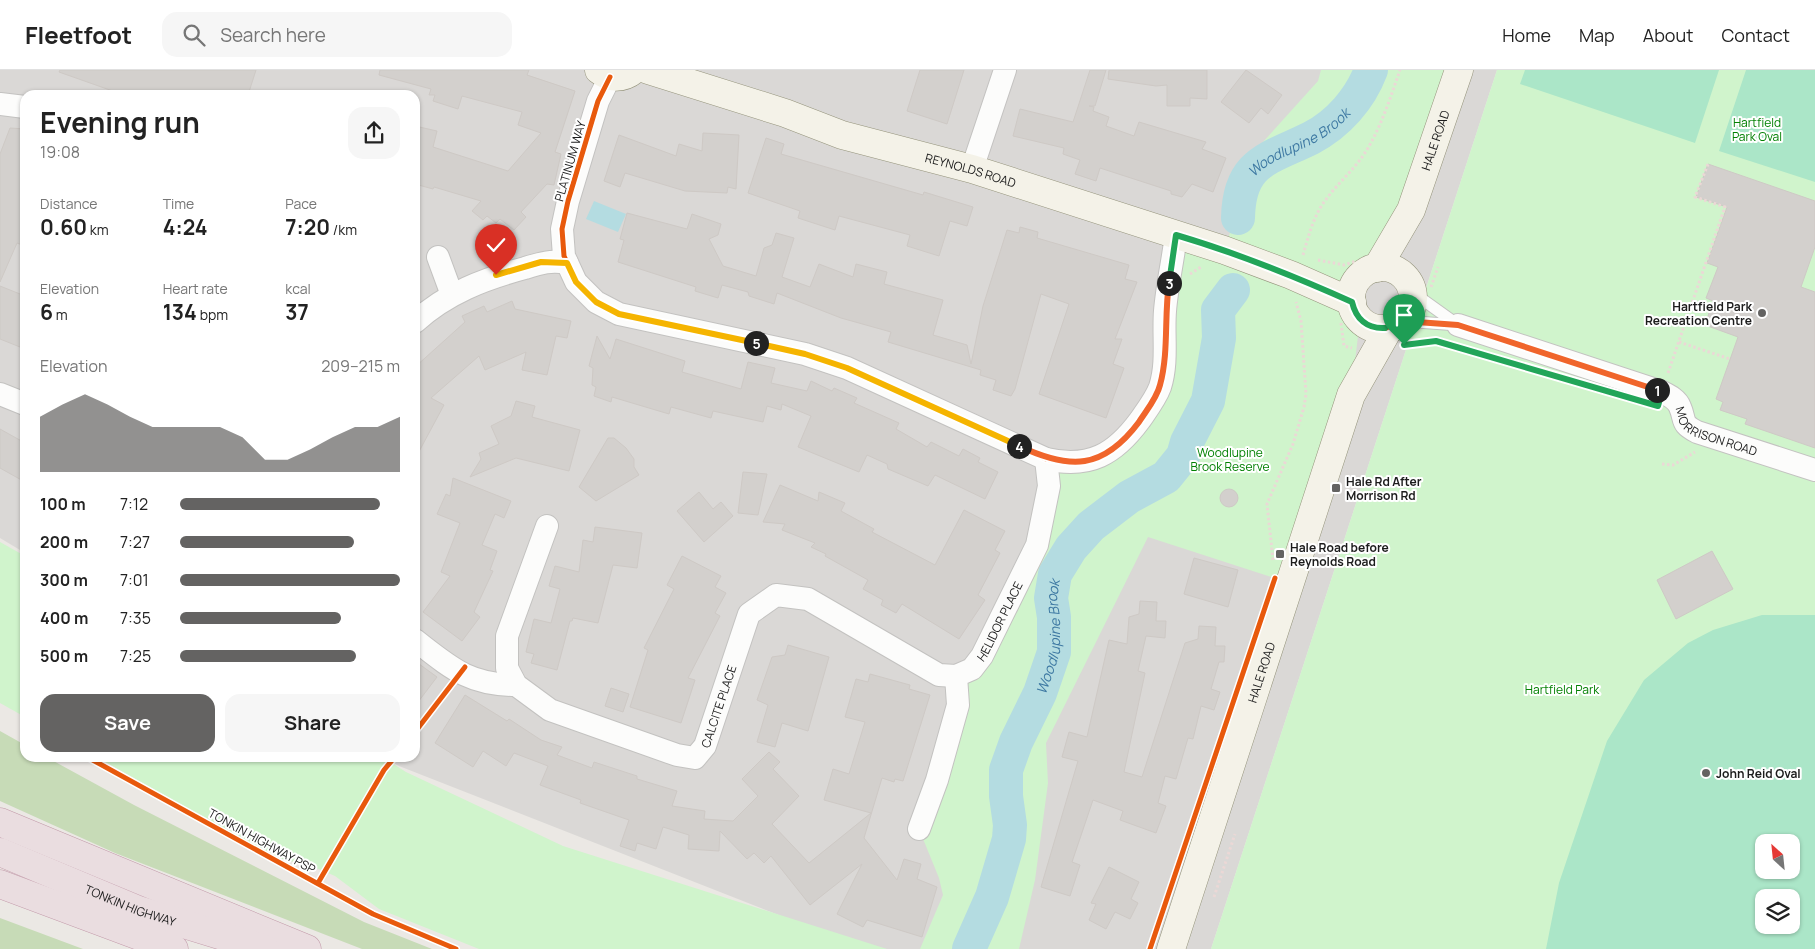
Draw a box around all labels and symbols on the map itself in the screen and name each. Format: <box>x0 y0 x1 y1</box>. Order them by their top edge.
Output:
water label: Woodlupine Brook <box>1243 102 1355 180</box>
street label: HALE ROAD <box>1417 108 1453 173</box>
park label: Hartfield Park Oval <box>1732 114 1782 145</box>
street label: PLATINUM WAY <box>550 118 590 203</box>
street label: REYNOLDS ROAD <box>923 149 1018 191</box>
pin <box>475 224 517 275</box>
pin: 3 <box>1156 270 1182 296</box>
pin <box>1383 294 1425 345</box>
place label: Hartfield Park Recreation Centre <box>1645 298 1753 329</box>
marker: Hartfield Park Recreation Centre <box>1756 307 1768 319</box>
pin: 5 <box>744 330 768 356</box>
pin: 1 <box>1644 378 1670 402</box>
street label: MORRISON ROAD <box>1672 404 1760 459</box>
pin: 4 <box>1006 434 1032 458</box>
park label: Woodlupine Brook Reserve <box>1190 444 1270 475</box>
place label: Hale Rd After Morrison Rd <box>1346 473 1422 504</box>
marker: Hale Rd After Morrison Rd <box>1330 482 1342 494</box>
place label: Hale Road before Reynolds Road <box>1290 539 1389 570</box>
marker: Hale Road before Reynolds Road <box>1274 548 1286 560</box>
water label: Woodlupine Brook <box>1031 576 1064 696</box>
street label: HELIDOR PLACE <box>973 578 1026 665</box>
street label: HALE ROAD <box>1243 640 1279 705</box>
street label: CALCITE PLACE <box>697 663 740 750</box>
park label: Hartfield Park <box>1525 681 1600 698</box>
place label: John Reid Oval <box>1716 765 1801 782</box>
marker: John Reid Oval <box>1700 767 1712 779</box>
street label: TONKIN HIGHWAY PSP <box>205 804 319 878</box>
north arrow <box>1755 834 1800 879</box>
street label: TONKIN HIGHWAY <box>82 880 179 930</box>

